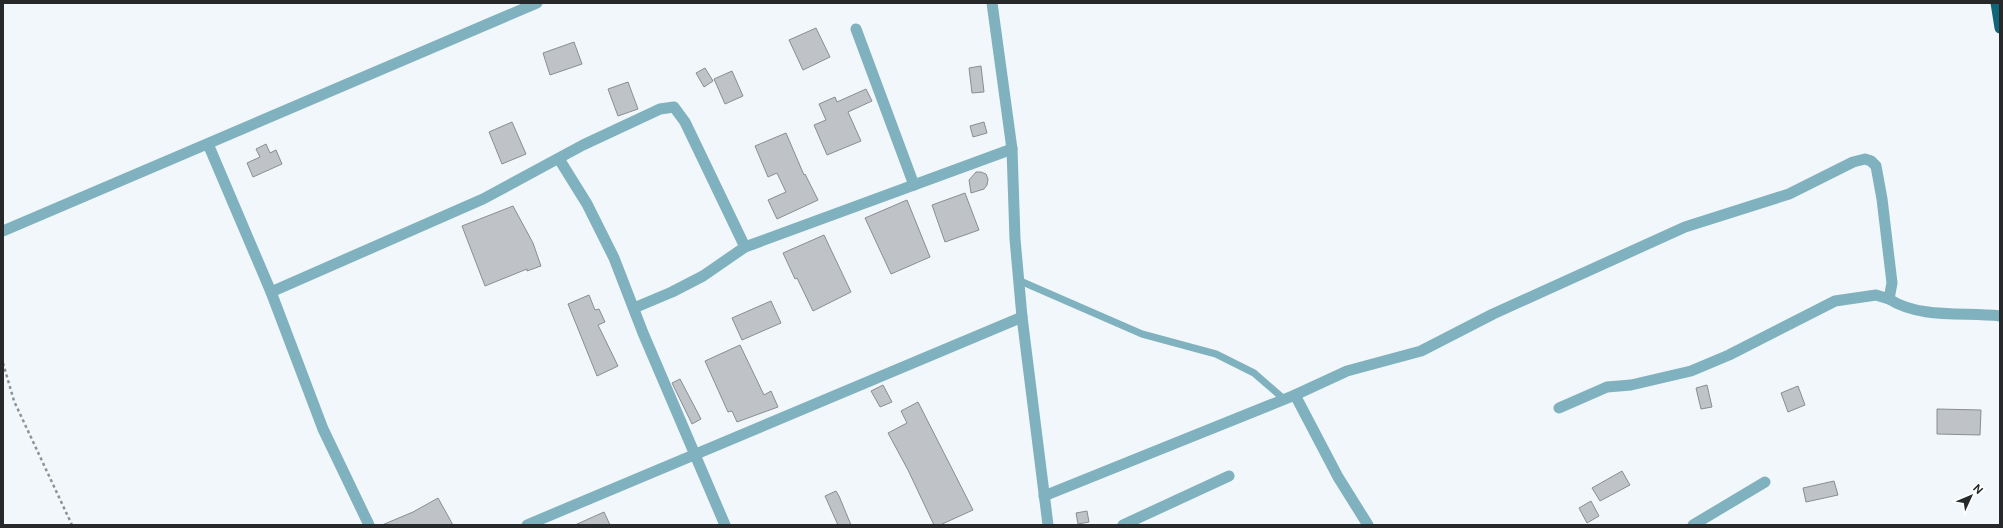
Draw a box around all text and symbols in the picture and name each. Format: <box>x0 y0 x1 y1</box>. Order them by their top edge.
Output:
north arrow <box>1951 476 1991 516</box>
text: N <box>1971 482 1985 496</box>

